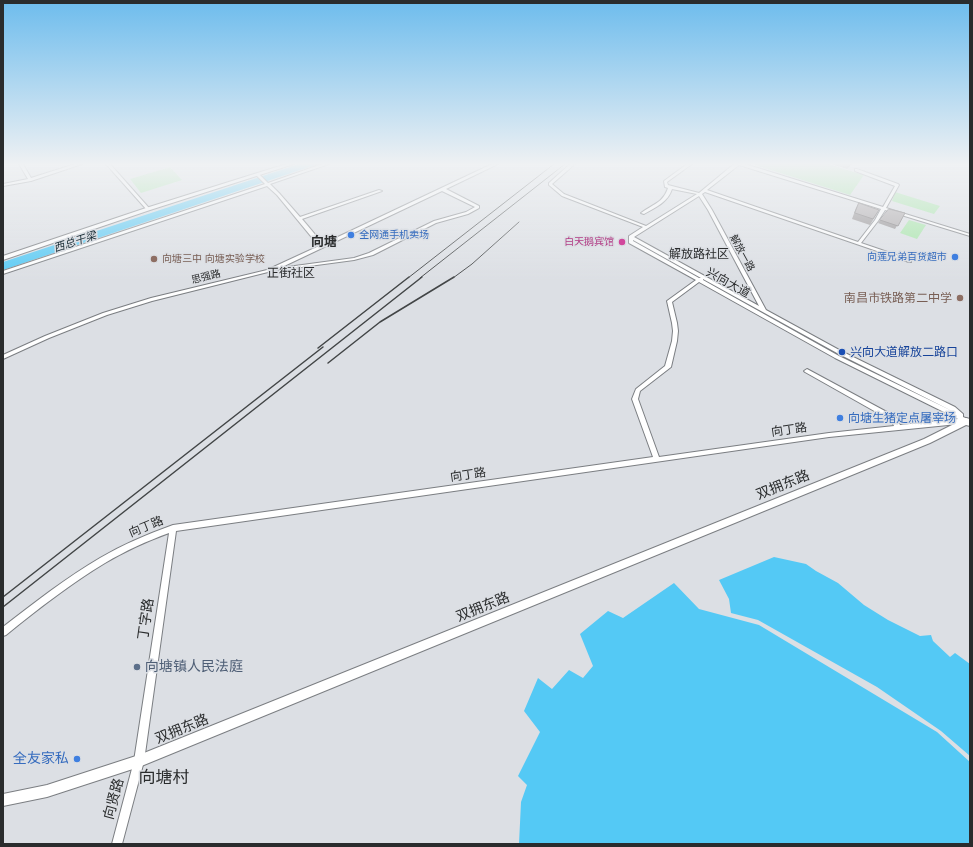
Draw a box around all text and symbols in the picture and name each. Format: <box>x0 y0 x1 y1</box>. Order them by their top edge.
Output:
water label: 西总干梁 <box>52 229 98 255</box>
place label: 全网通手机卖场 <box>359 229 429 241</box>
marker: 全网通手机卖场 <box>346 230 356 240</box>
street label: 解放一路 <box>727 233 757 273</box>
district label: 向塘 <box>311 234 337 250</box>
place label: 白天鹅宾馆 <box>564 236 614 248</box>
marker: 白天鹅宾馆 <box>617 237 627 247</box>
district label: 解放路社区 <box>669 247 729 261</box>
place label: 向莲兄弟百货超市 <box>867 251 947 263</box>
marker: 向莲兄弟百货超市 <box>950 252 960 262</box>
place label: 向塘三中 向塘实验学校 <box>162 253 265 265</box>
marker: 向塘三中 向塘实验学校 <box>149 254 159 264</box>
street label: 兴向大道 <box>704 265 752 301</box>
district label: 正街社区 <box>267 266 315 280</box>
street label: 思强路 <box>190 268 222 286</box>
place label: 南昌市铁路第二中学 <box>844 291 952 305</box>
marker: 南昌市铁路第二中学 <box>955 293 965 303</box>
place label: 兴向大道解放二路口 <box>850 345 958 359</box>
marker: 兴向大道解放二路口 <box>837 347 847 357</box>
place label: 向塘生猪定点屠宰场 <box>848 411 956 425</box>
marker: 向塘生猪定点屠宰场 <box>835 413 845 423</box>
street label: 向丁路 <box>770 420 808 440</box>
street label: 向丁路 <box>449 465 487 485</box>
street label: 双拥东路 <box>754 467 812 503</box>
street label: 向丁路 <box>127 514 165 540</box>
street label: 双拥东路 <box>454 589 512 625</box>
street label: 丁字路 <box>135 597 157 641</box>
place label: 向塘镇人民法庭 <box>145 659 243 675</box>
marker: 向塘镇人民法庭 <box>132 662 142 672</box>
street label: 双拥东路 <box>153 711 211 747</box>
place label: 全友家私 <box>13 751 69 767</box>
marker: 全友家私 <box>72 754 82 764</box>
district label: 向塘村 <box>139 768 189 788</box>
street label: 向贤路 <box>100 777 128 821</box>

